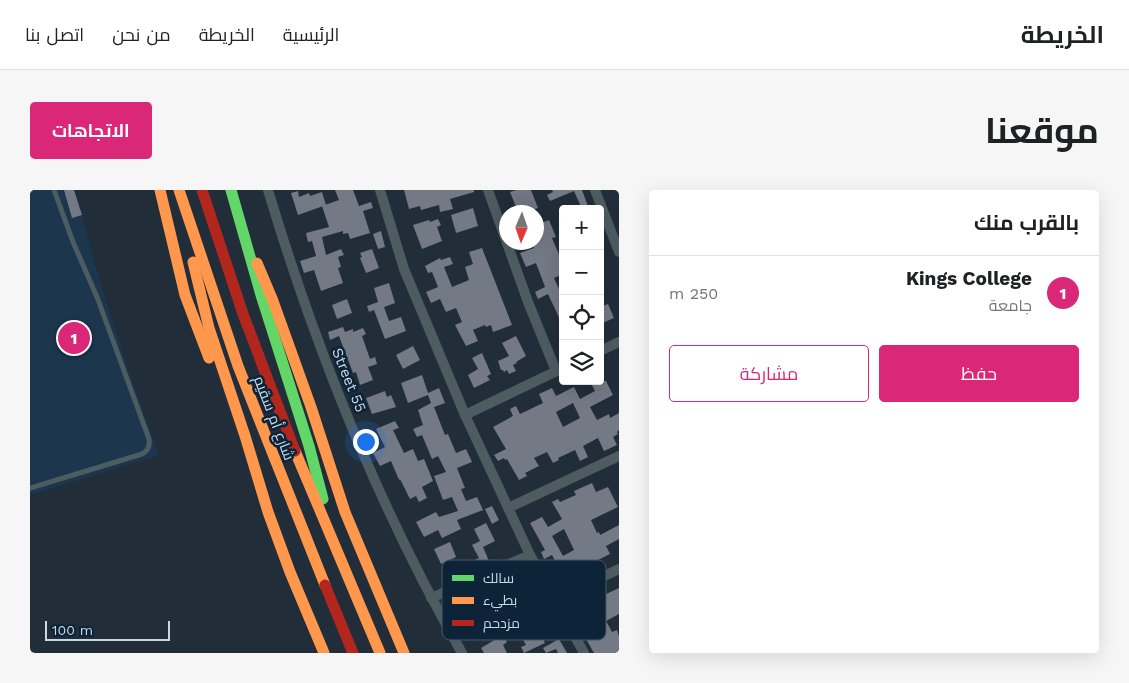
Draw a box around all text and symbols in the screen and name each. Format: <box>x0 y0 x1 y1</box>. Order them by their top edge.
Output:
text: الخريطة <box>1021 21 1104 49</box>
text: اتصل بنا <box>25 24 84 45</box>
text: من نحن <box>112 24 171 45</box>
text: الخريطة <box>199 24 255 45</box>
text: الرئيسية <box>283 24 339 45</box>
button: الاتجاهات <box>30 102 152 159</box>
text: موقعنا <box>985 110 1099 152</box>
north arrow <box>499 205 544 250</box>
map controls <box>559 205 604 385</box>
button: + <box>559 205 604 250</box>
text: بالقرب منك <box>974 210 1079 235</box>
button: − <box>559 250 604 295</box>
text: Kings College <box>906 267 1032 290</box>
text: 250 m <box>669 284 718 303</box>
text: 1 <box>1060 284 1066 303</box>
button: locate <box>559 295 604 340</box>
text: جامعة <box>989 296 1032 315</box>
pin: 1 <box>58 319 90 357</box>
button: layers <box>559 340 604 385</box>
street label: Street 55 <box>328 345 370 415</box>
button: مشاركة <box>669 345 869 402</box>
button: حفظ <box>879 345 1079 402</box>
street label: شارع أم سقيم <box>248 373 299 463</box>
your location <box>353 429 379 455</box>
legend <box>442 560 606 640</box>
text: سالك <box>483 570 514 586</box>
text: بطيء <box>483 592 517 612</box>
text: مزدحم <box>483 615 520 633</box>
scale bar <box>45 618 170 641</box>
text: 100 m <box>52 622 93 638</box>

